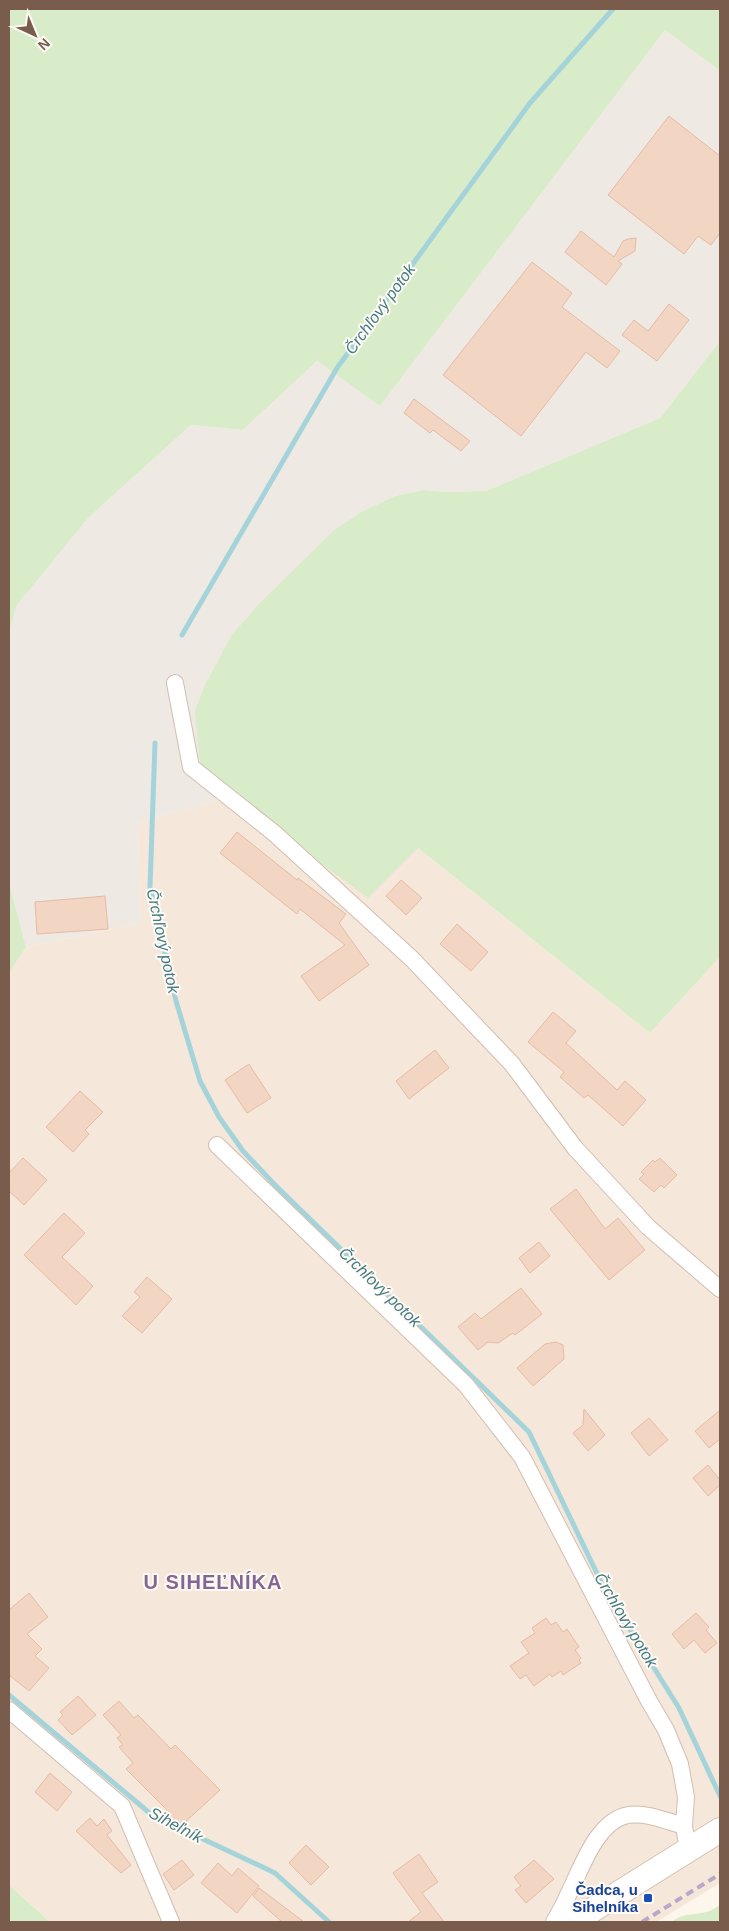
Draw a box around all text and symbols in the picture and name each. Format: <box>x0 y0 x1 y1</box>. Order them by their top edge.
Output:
north arrow <box>10 10 60 60</box>
text: N <box>35 35 53 54</box>
water label: Črchľový potok <box>341 259 419 357</box>
water label: Črchľový potok <box>144 887 184 996</box>
water label: Črchľový potok <box>336 1243 426 1331</box>
water label: Črchľový potok <box>591 1569 662 1671</box>
district label: U SIHEĽNÍKA <box>144 1571 282 1593</box>
water label: Siheľník <box>146 1804 206 1847</box>
place label: Čadca, u Sihelníka <box>572 1881 639 1915</box>
marker: Čadca, u Sihelníka <box>642 1892 654 1904</box>

